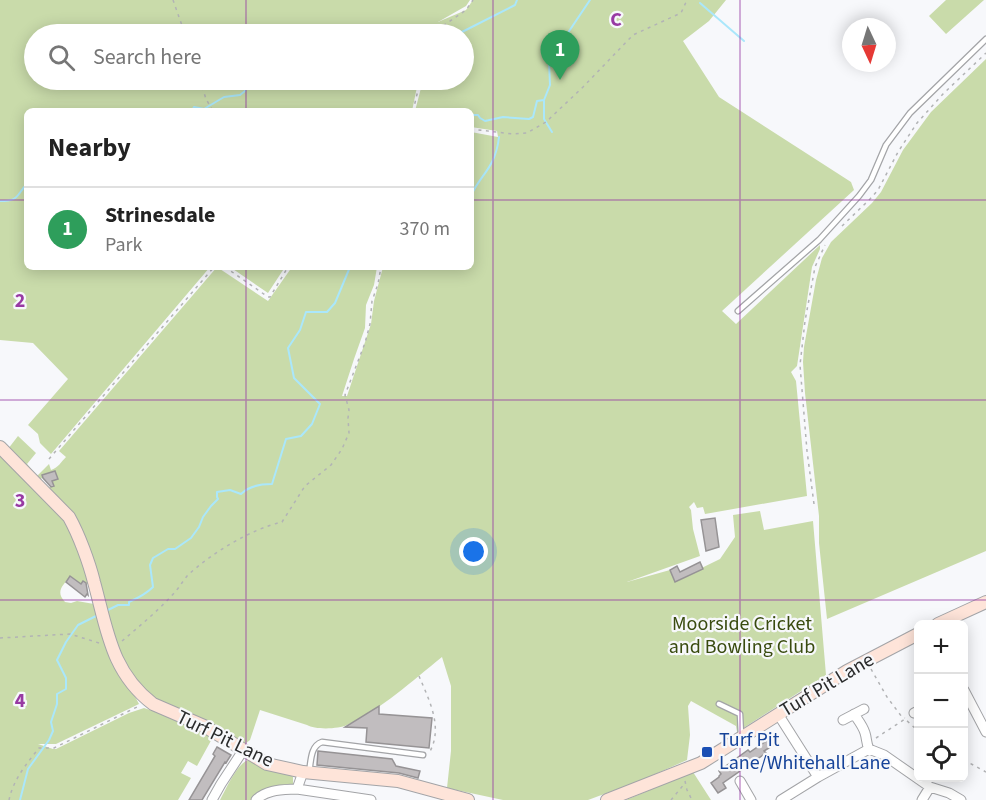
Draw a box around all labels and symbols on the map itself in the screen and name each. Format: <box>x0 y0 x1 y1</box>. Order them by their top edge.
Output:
text: C <box>610 6 622 34</box>
north arrow <box>842 18 896 72</box>
pin: 1 <box>540 31 580 80</box>
text: 2 <box>15 287 25 315</box>
text: 3 <box>15 487 25 515</box>
your location <box>459 537 488 566</box>
park label: Moorside Cricket and Bowling Club <box>669 610 815 661</box>
street label: Turf Pit Lane <box>775 646 879 724</box>
text: 4 <box>15 687 26 715</box>
street label: Turf Pit Lane <box>172 703 278 775</box>
place label: Turf Pit Lane/Whitehall Lane <box>719 726 890 777</box>
marker: Turf Pit Lane/Whitehall Lane <box>700 745 714 759</box>

